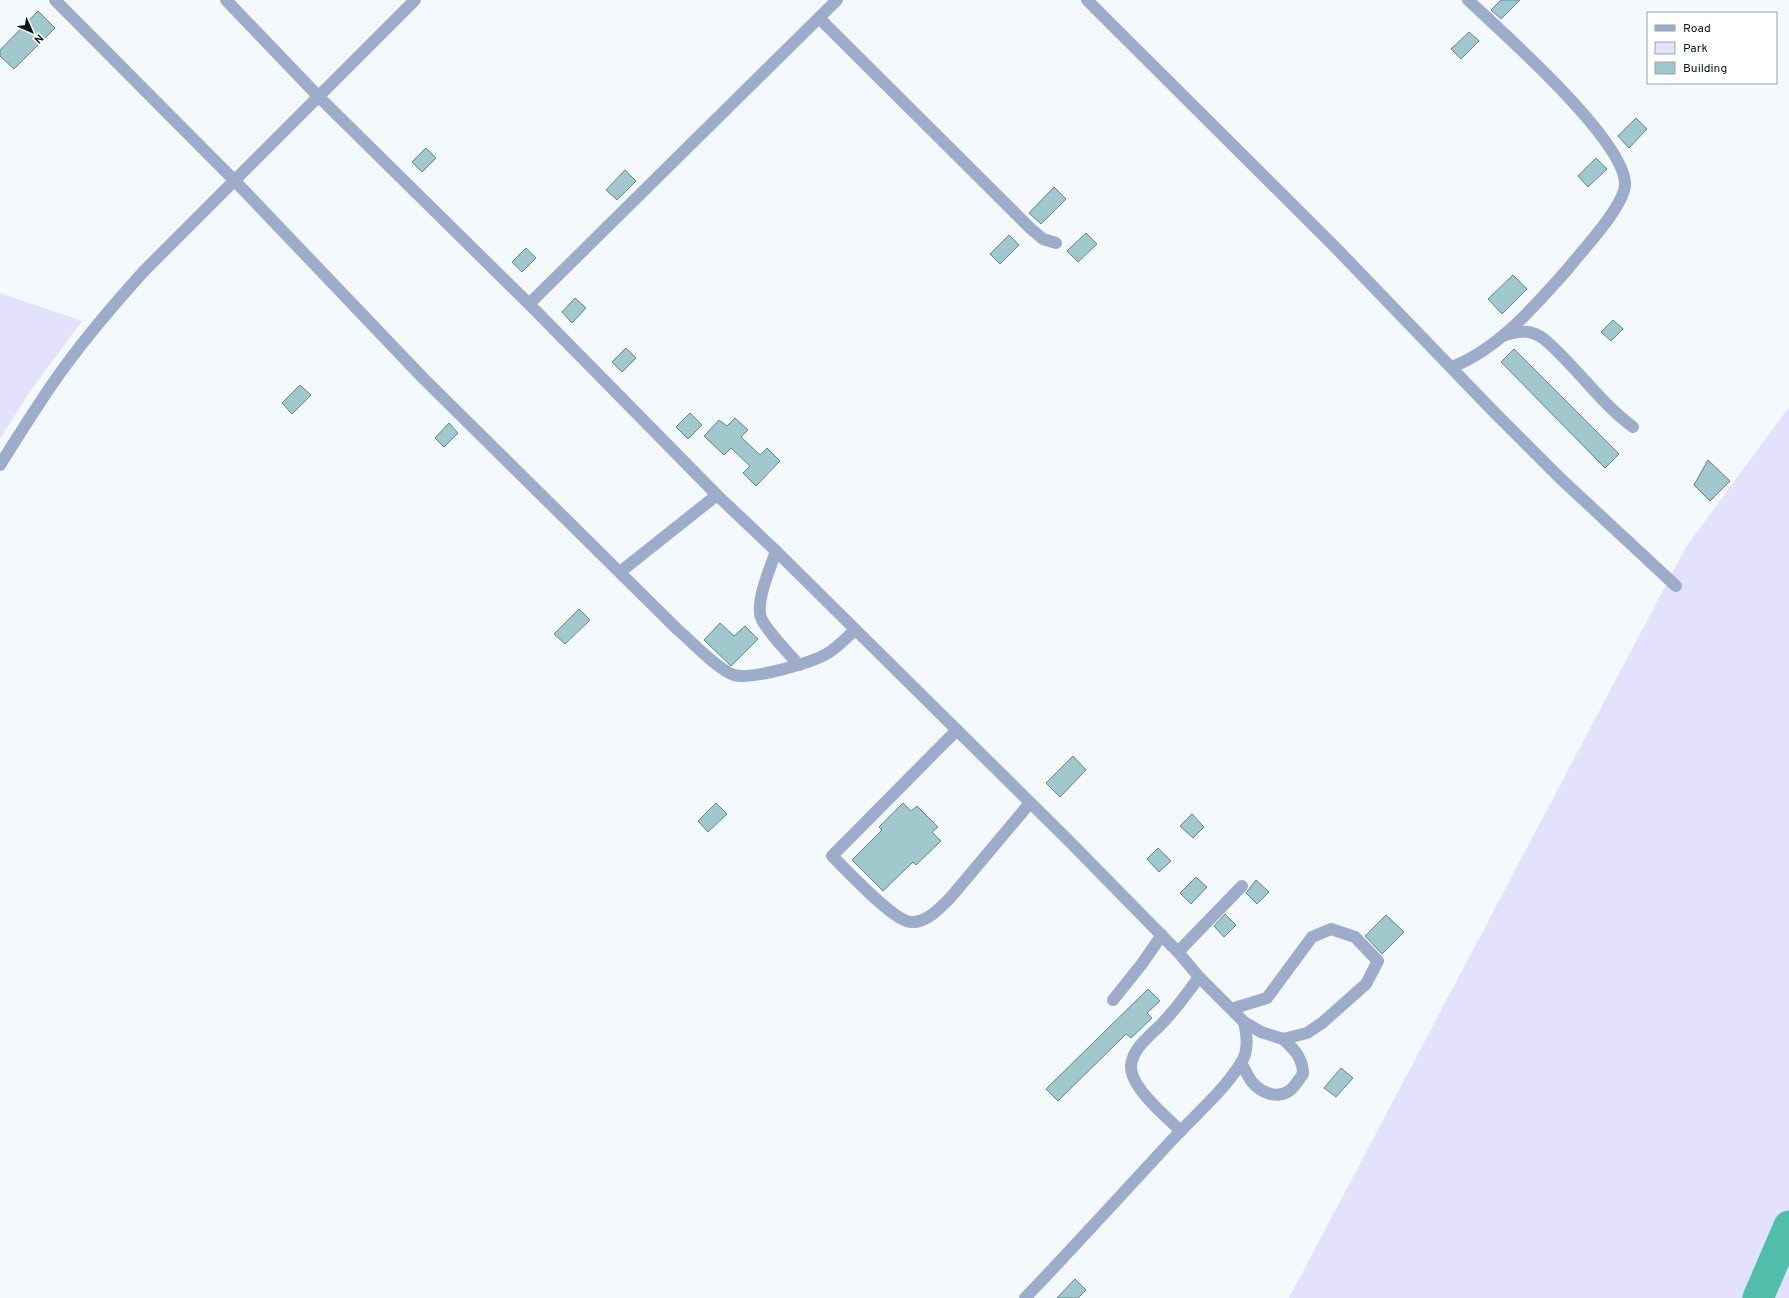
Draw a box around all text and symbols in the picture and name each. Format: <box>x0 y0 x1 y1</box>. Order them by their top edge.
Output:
north arrow <box>12 12 52 52</box>
legend <box>1647 12 1777 84</box>
text: Road <box>1683 21 1711 37</box>
text: N <box>31 31 46 46</box>
text: Park <box>1683 41 1708 57</box>
text: Building <box>1683 61 1727 77</box>

